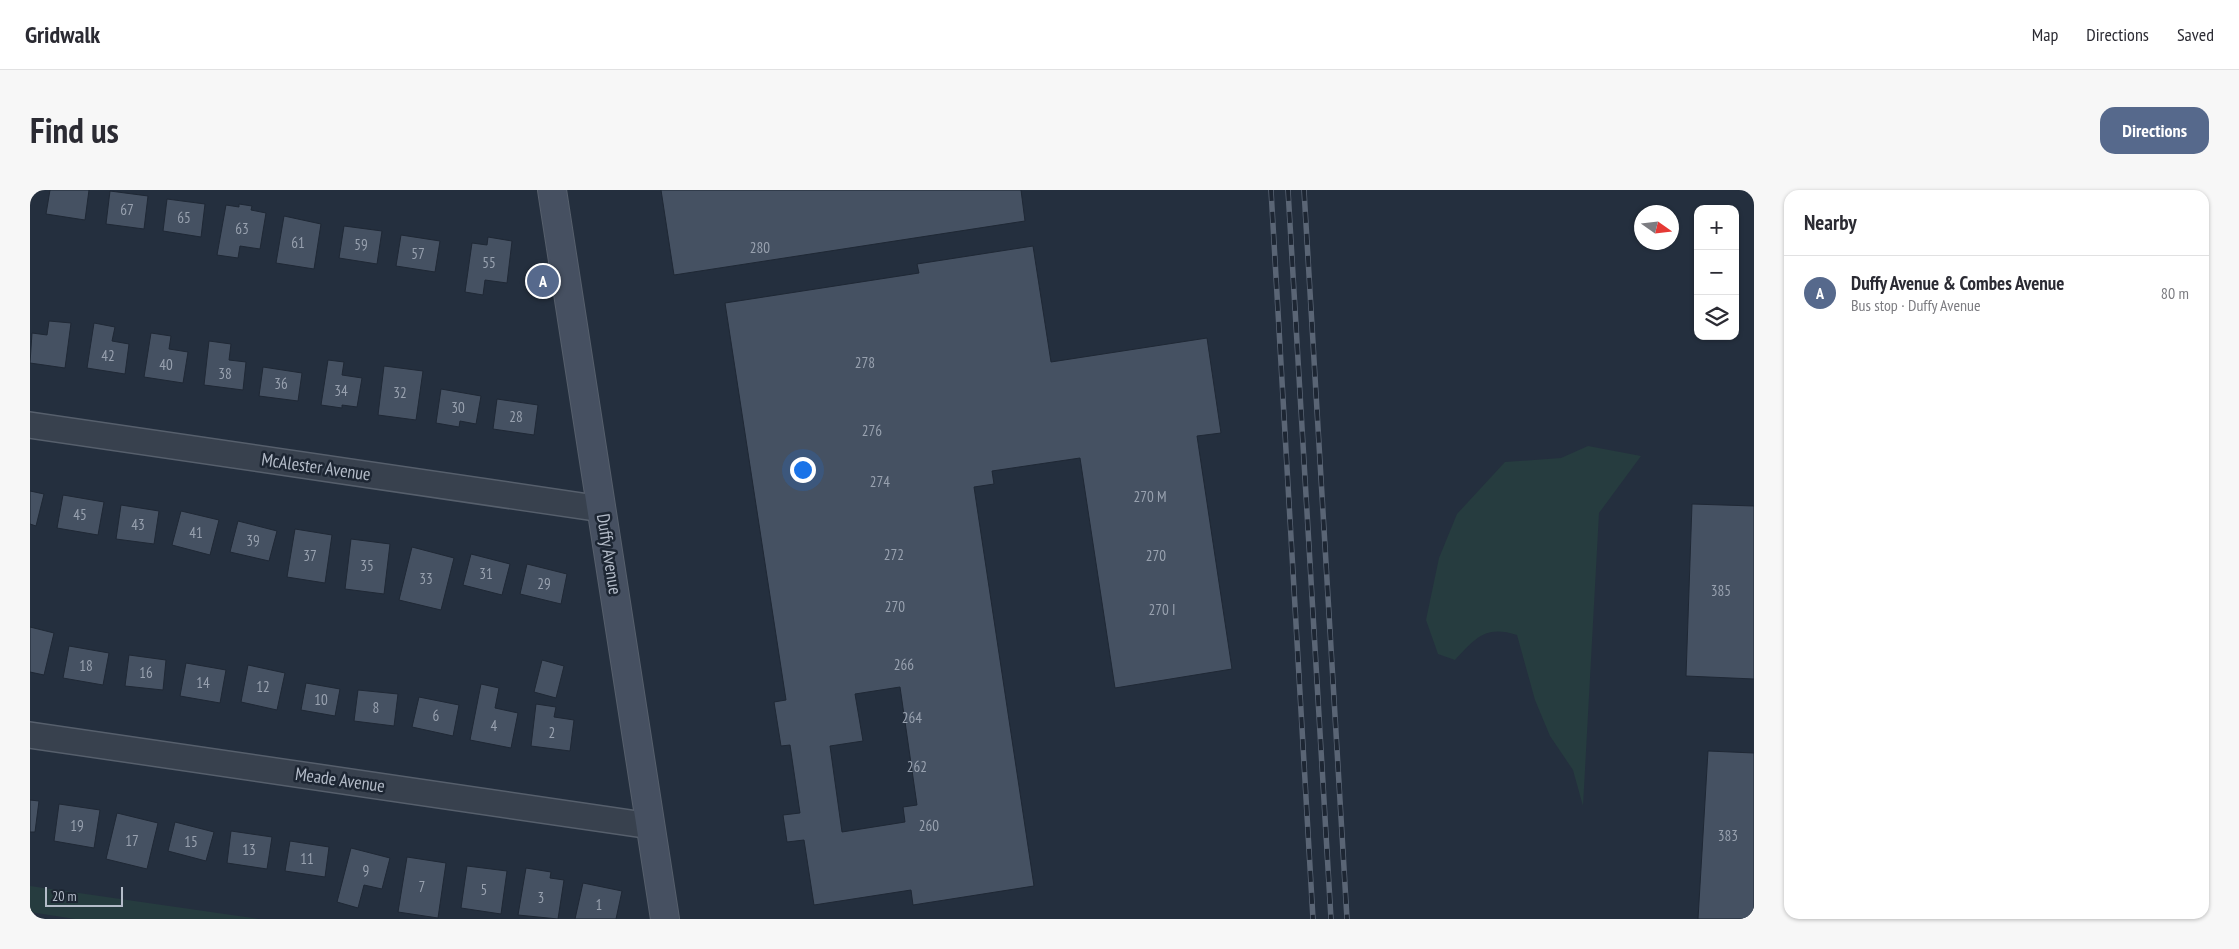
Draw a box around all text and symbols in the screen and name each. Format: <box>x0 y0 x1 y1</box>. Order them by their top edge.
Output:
text: Gridwalk <box>25 19 100 50</box>
text: Map <box>2032 23 2058 46</box>
text: Directions <box>2086 23 2149 46</box>
text: Saved <box>2177 23 2214 46</box>
text: Find us <box>30 107 119 153</box>
button: Directions <box>2100 107 2209 154</box>
house number: 67 <box>120 200 134 219</box>
north arrow <box>1634 205 1679 250</box>
map controls <box>1694 205 1739 340</box>
button: + <box>1694 205 1739 250</box>
house number: 65 <box>177 208 191 227</box>
text: Nearby <box>1804 209 1857 236</box>
house number: 63 <box>235 219 249 238</box>
house number: 61 <box>291 233 305 252</box>
house number: 59 <box>354 235 368 254</box>
house number: 280 <box>750 238 770 257</box>
house number: 57 <box>411 244 425 263</box>
button: − <box>1694 250 1739 295</box>
house number: 55 <box>482 253 496 272</box>
pin: A <box>527 262 559 300</box>
text: Duffy Avenue & Combes Avenue <box>1851 271 2064 295</box>
text: A <box>1816 283 1824 303</box>
text: 80 m <box>2161 283 2189 303</box>
button: layers <box>1694 295 1739 340</box>
text: Bus stop · Duffy Avenue <box>1851 295 1981 315</box>
house number: 42 <box>101 346 115 365</box>
house number: 278 <box>855 353 875 372</box>
house number: 40 <box>159 355 173 374</box>
house number: 38 <box>218 364 232 383</box>
house number: 36 <box>274 374 288 393</box>
house number: 34 <box>334 381 348 400</box>
house number: 32 <box>393 383 407 402</box>
house number: 30 <box>451 398 465 417</box>
house number: 28 <box>509 407 523 426</box>
house number: 276 <box>862 421 882 440</box>
street label: McAlester Avenue <box>260 447 372 486</box>
your location <box>790 457 816 483</box>
house number: 274 <box>870 472 890 491</box>
house number: 270 M <box>1134 487 1167 506</box>
house number: 45 <box>73 505 87 524</box>
street label: Duffy Avenue <box>592 512 627 596</box>
house number: 43 <box>131 515 145 534</box>
house number: 41 <box>189 523 203 542</box>
house number: 39 <box>246 531 260 550</box>
house number: 272 <box>884 545 904 564</box>
house number: 37 <box>303 546 317 565</box>
house number: 270 <box>1146 546 1166 565</box>
house number: 35 <box>360 556 374 575</box>
house number: 31 <box>479 564 493 583</box>
house number: 33 <box>419 569 433 588</box>
house number: 29 <box>537 574 551 593</box>
house number: 385 <box>1711 581 1731 600</box>
house number: 270 <box>885 597 905 616</box>
house number: 270 I <box>1149 600 1175 619</box>
house number: 266 <box>894 655 914 674</box>
house number: 18 <box>79 656 93 675</box>
house number: 16 <box>139 663 153 682</box>
house number: 14 <box>196 673 210 692</box>
house number: 12 <box>256 677 270 696</box>
house number: 10 <box>314 690 328 709</box>
house number: 8 <box>373 698 379 717</box>
house number: 6 <box>433 706 440 725</box>
house number: 264 <box>902 708 922 727</box>
house number: 4 <box>491 716 498 735</box>
house number: 2 <box>549 723 555 742</box>
house number: 262 <box>907 757 927 776</box>
street label: Meade Avenue <box>294 762 386 797</box>
house number: 19 <box>70 816 84 835</box>
house number: 260 <box>919 816 939 835</box>
house number: 383 <box>1718 826 1738 845</box>
house number: 17 <box>125 831 139 850</box>
house number: 15 <box>184 832 198 851</box>
house number: 13 <box>242 840 256 859</box>
house number: 11 <box>300 849 314 868</box>
house number: 9 <box>363 861 369 880</box>
house number: 7 <box>419 877 425 896</box>
house number: 5 <box>481 880 487 899</box>
scale bar <box>45 884 122 907</box>
text: 20 m <box>52 887 77 905</box>
house number: 3 <box>538 888 544 907</box>
house number: 1 <box>596 895 602 914</box>

